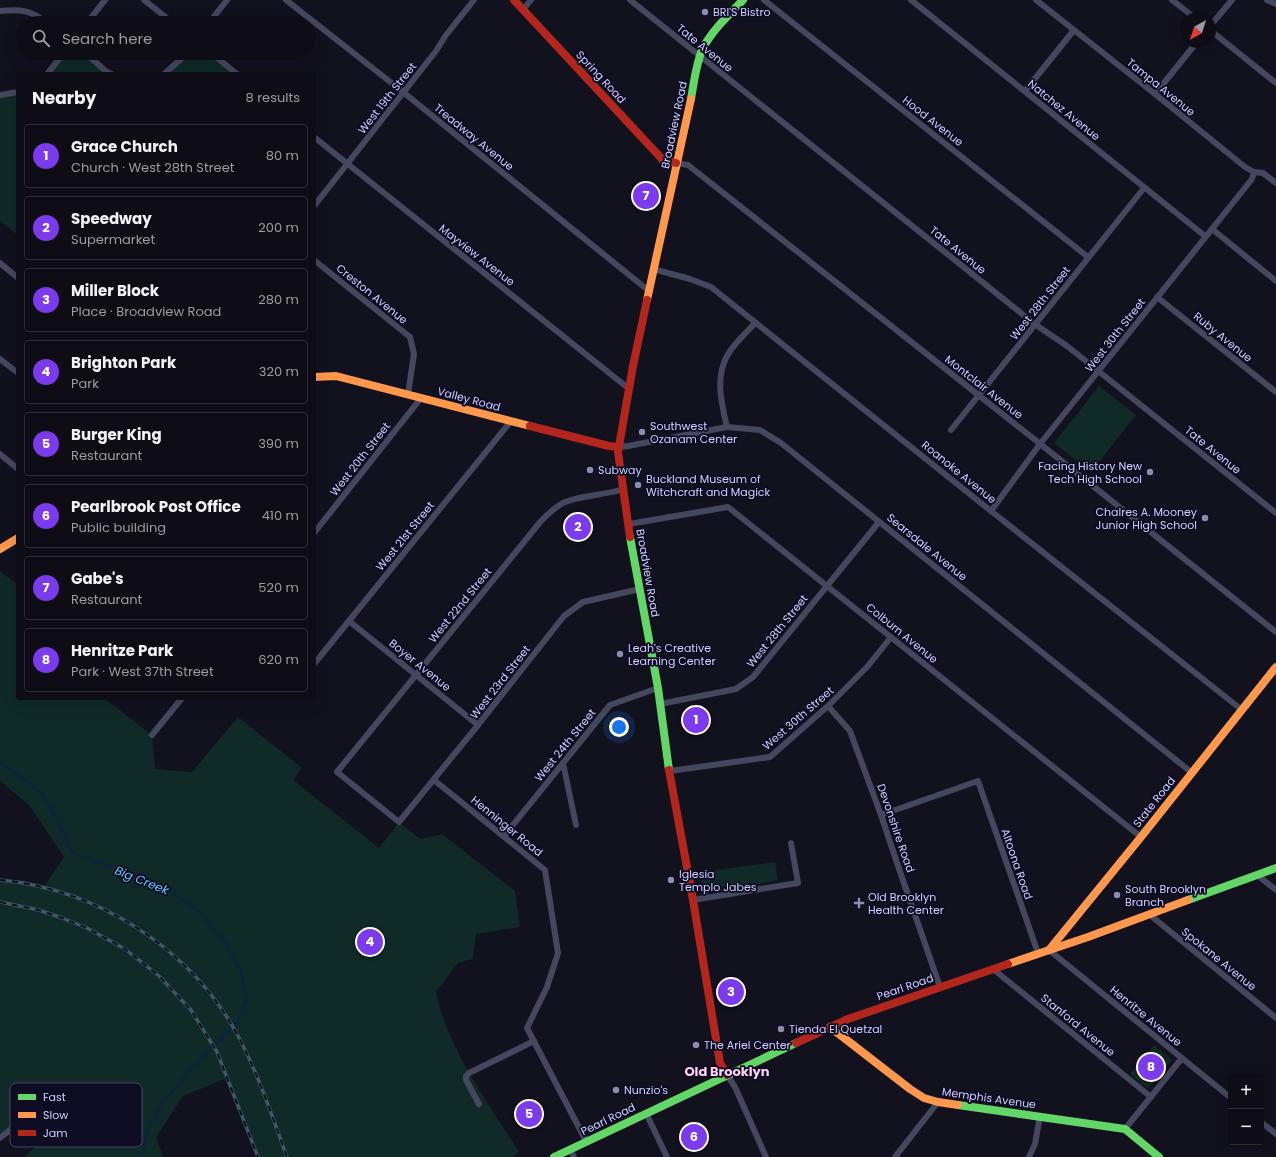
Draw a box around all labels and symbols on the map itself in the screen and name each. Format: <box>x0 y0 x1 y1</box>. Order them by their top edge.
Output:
place label: BRI'S Bistro <box>713 4 771 20</box>
marker: BRI'S Bistro <box>700 7 710 17</box>
north arrow <box>1180 12 1216 48</box>
street label: Tate Avenue <box>673 20 737 76</box>
street label: Spring Road <box>572 47 630 107</box>
street label: Tampa Avenue <box>1123 54 1199 120</box>
street label: West 19th Street <box>354 59 420 137</box>
street label: Natchez Avenue <box>1024 76 1104 144</box>
street label: Broadview Road <box>657 80 691 170</box>
street label: Hood Avenue <box>899 92 967 150</box>
street label: Treadway Avenue <box>431 100 518 174</box>
pin: 7 <box>633 181 659 211</box>
street label: Mayview Avenue <box>436 220 518 290</box>
street label: Tate Avenue <box>926 222 990 278</box>
street label: Creston Avenue <box>333 260 411 328</box>
street label: West 28th Street <box>1006 263 1074 343</box>
street label: West 30th Street <box>1081 295 1149 375</box>
street label: Ruby Avenue <box>1190 308 1256 366</box>
street label: Montclair Avenue <box>941 351 1027 423</box>
street label: Valley Road <box>436 383 502 415</box>
place label: Southwest Ozanam Center <box>650 418 737 447</box>
street label: West 20th Street <box>326 419 394 499</box>
street label: Tate Avenue <box>1181 422 1245 478</box>
marker: Southwest Ozanam Center <box>637 427 647 437</box>
street label: Roanoke Avenue <box>918 437 1000 507</box>
place label: Facing History New Tech High School <box>1038 458 1142 487</box>
place label: Subway <box>598 462 642 478</box>
marker: Subway <box>585 465 595 475</box>
marker: Facing History New Tech High School <box>1145 467 1155 477</box>
place label: Buckland Museum of Witchcraft and Magick <box>646 471 771 500</box>
marker: Buckland Museum of Witchcraft and Magick <box>633 480 643 490</box>
street label: West 21st Street <box>372 498 438 574</box>
place label: Chalres A. Mooney Junior High School <box>1095 504 1198 533</box>
street label: Searsdale Avenue <box>883 510 971 585</box>
pin: 2 <box>565 512 591 542</box>
marker: Chalres A. Mooney Junior High School <box>1200 513 1210 523</box>
street label: Broadview Road <box>632 528 664 618</box>
street label: West 22nd Street <box>425 564 495 646</box>
street label: West 28th Street <box>743 591 811 671</box>
street label: Colburn Avenue <box>863 599 941 667</box>
street label: Boyer Avenue <box>386 635 454 695</box>
place label: Leah's Creative Learning Center <box>628 640 716 669</box>
street label: West 23rd Street <box>466 642 534 722</box>
marker: Leah's Creative Learning Center <box>615 649 625 659</box>
street label: West 30th Street <box>759 682 837 754</box>
street label: West 24th Street <box>531 705 599 785</box>
pin: 1 <box>683 705 709 735</box>
your location <box>609 717 629 737</box>
street label: State Road <box>1129 773 1179 831</box>
street label: Devonshire Road <box>873 782 919 874</box>
street label: Henninger Road <box>468 792 546 860</box>
street label: Altoona Road <box>997 826 1037 902</box>
water label: Big Creek <box>112 861 172 899</box>
place label: Iglesia Templo Jabes <box>679 866 757 895</box>
marker: Iglesia Templo Jabes <box>666 875 676 885</box>
place label: South Brooklyn Branch <box>1125 881 1206 910</box>
place label: Old Brooklyn Health Center <box>868 889 944 918</box>
marker: South Brooklyn Branch <box>1112 890 1122 900</box>
marker: Old Brooklyn Health Center <box>853 897 865 909</box>
street label: Spokane Avenue <box>1178 924 1260 994</box>
pin: 4 <box>357 927 383 957</box>
street label: Pearl Road <box>875 970 935 1004</box>
pin: 3 <box>718 977 744 1007</box>
street label: Henritze Avenue <box>1107 982 1186 1050</box>
street label: Stanford Avenue <box>1037 990 1119 1060</box>
place label: Tienda El Quetzal <box>789 1021 882 1037</box>
marker: Tienda El Quetzal <box>776 1024 786 1034</box>
place label: The Ariel Center <box>704 1037 791 1053</box>
marker: The Ariel Center <box>691 1040 701 1050</box>
pin: 8 <box>1138 1052 1164 1082</box>
district label: Old Brooklyn <box>684 1062 770 1081</box>
place label: Nunzio's <box>624 1082 668 1098</box>
legend <box>10 1083 142 1147</box>
street label: Memphis Avenue <box>941 1083 1037 1113</box>
marker: Nunzio's <box>611 1085 621 1095</box>
text: Fast <box>43 1089 66 1105</box>
pin: 5 <box>516 1099 542 1129</box>
street label: Pearl Road <box>578 1099 638 1139</box>
text: Slow <box>43 1107 68 1123</box>
pin: 6 <box>681 1122 707 1152</box>
text: Jam <box>43 1125 68 1141</box>

